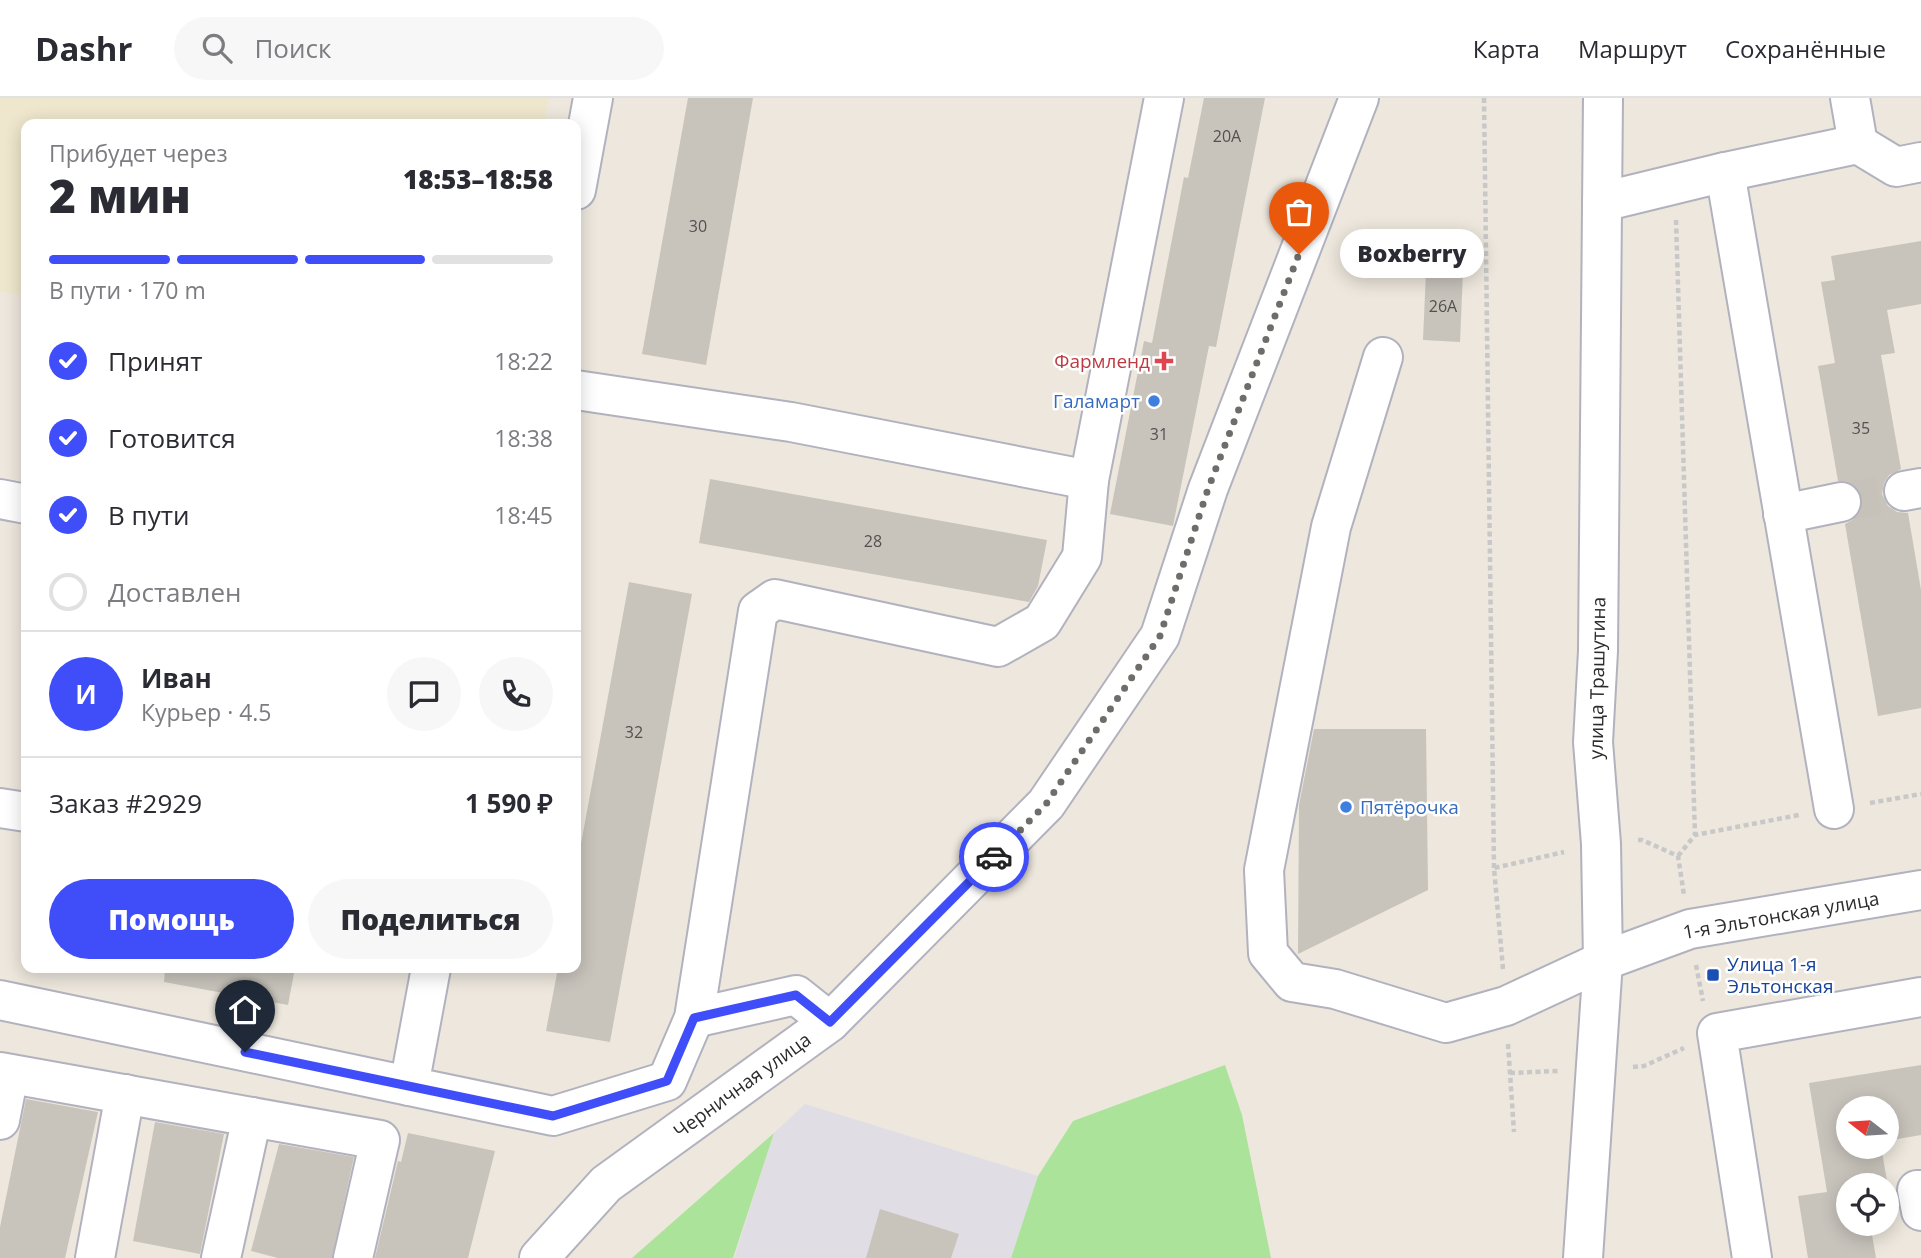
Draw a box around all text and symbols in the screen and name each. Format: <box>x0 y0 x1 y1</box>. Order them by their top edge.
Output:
search box <box>174 17 664 80</box>
text: Dashr <box>35 26 132 71</box>
icon: search <box>198 29 236 67</box>
text: Поиск <box>254 30 331 66</box>
text: Карта <box>1473 32 1540 65</box>
text: Маршрут <box>1578 32 1687 65</box>
text: Сохранённые <box>1725 32 1886 65</box>
house number: 20А <box>1213 125 1242 147</box>
text: Прибудет через <box>49 137 228 169</box>
text: 18:53–18:58 <box>403 161 553 197</box>
text: 2 мин <box>49 164 191 226</box>
pin <box>1269 182 1329 254</box>
icon: bag <box>1280 193 1318 231</box>
house number: 30 <box>689 215 707 237</box>
callout: Boxberry <box>1341 230 1484 278</box>
text: Boxberry <box>1357 237 1467 269</box>
text: В пути · 170 m <box>49 274 206 306</box>
house number: 26А <box>1429 295 1458 317</box>
icon: check <box>49 342 87 380</box>
text: Принят <box>108 343 202 379</box>
text: 18:22 <box>494 345 553 377</box>
place label: Фармленд <box>1054 348 1150 374</box>
marker: Фармленд <box>1156 353 1172 369</box>
place label: Галамарт <box>1053 388 1140 414</box>
marker: Галамарт <box>1146 393 1162 409</box>
house number: 35 <box>1852 417 1870 439</box>
icon: check <box>49 419 87 457</box>
text: Готовится <box>108 420 236 456</box>
text: 18:38 <box>494 422 553 454</box>
house number: 31 <box>1150 423 1168 445</box>
icon: check <box>49 496 87 534</box>
text: В пути <box>108 497 189 533</box>
text: 18:45 <box>494 499 553 531</box>
house number: 28 <box>864 530 882 552</box>
text: Доставлен <box>108 574 241 610</box>
street label: улица Трашутина <box>1583 597 1611 759</box>
button: chat <box>387 657 461 731</box>
button: phone <box>479 657 553 731</box>
text: Иван <box>141 660 212 696</box>
text: И <box>75 676 97 712</box>
text: Курьер · 4.5 <box>141 696 272 728</box>
house number: 32 <box>625 721 643 743</box>
text: Заказ #2929 <box>49 785 202 821</box>
text: 1 590 ₽ <box>465 785 553 821</box>
place label: Пятёрочка <box>1360 794 1459 820</box>
marker: Пятёрочка <box>1338 799 1354 815</box>
courier <box>959 822 1029 892</box>
icon: car <box>975 838 1013 876</box>
button: Помощь <box>49 879 294 959</box>
button: Поделиться <box>308 879 553 959</box>
street label: 1-я Эльтонская улица <box>1681 885 1881 945</box>
place label: Улица 1-я Эльтонская <box>1727 951 1833 999</box>
marker: Улица 1-я Эльтонская <box>1705 967 1721 983</box>
pin <box>215 980 275 1052</box>
icon: home <box>226 991 264 1029</box>
street label: Черничная улица <box>668 1026 816 1144</box>
north arrow <box>1836 1096 1899 1158</box>
map controls <box>1836 1096 1899 1236</box>
button: locate <box>1836 1173 1899 1236</box>

